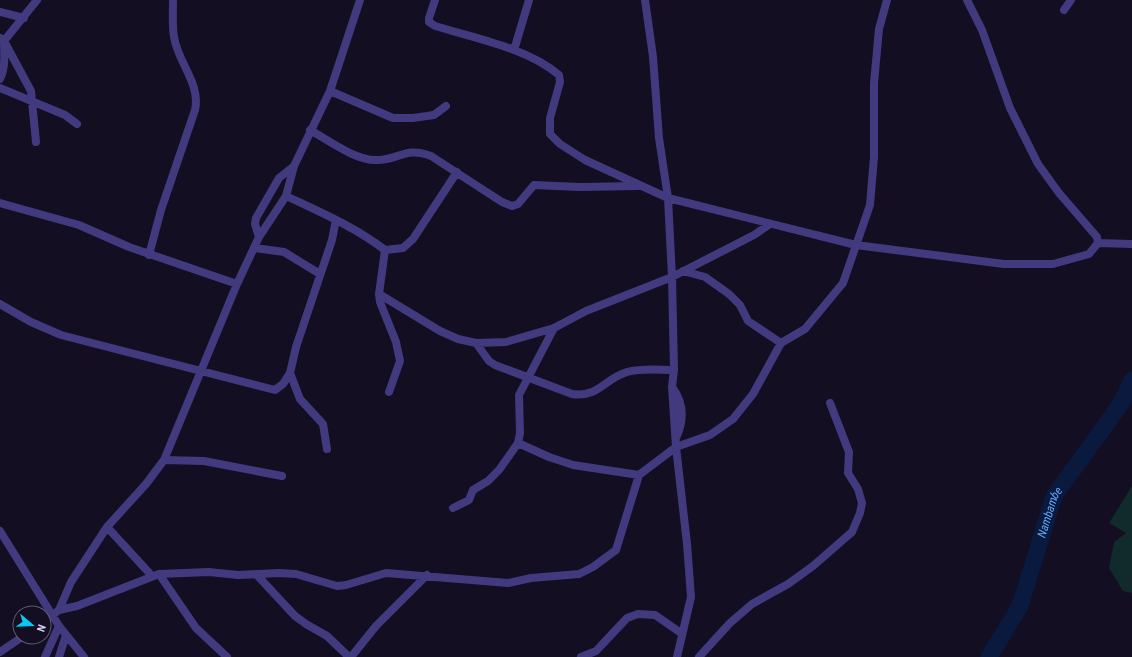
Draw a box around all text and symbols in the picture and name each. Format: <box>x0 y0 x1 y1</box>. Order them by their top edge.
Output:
water label: Nambambe <box>1035 484 1066 539</box>
north arrow <box>12 605 52 645</box>
text: N <box>34 623 48 634</box>

